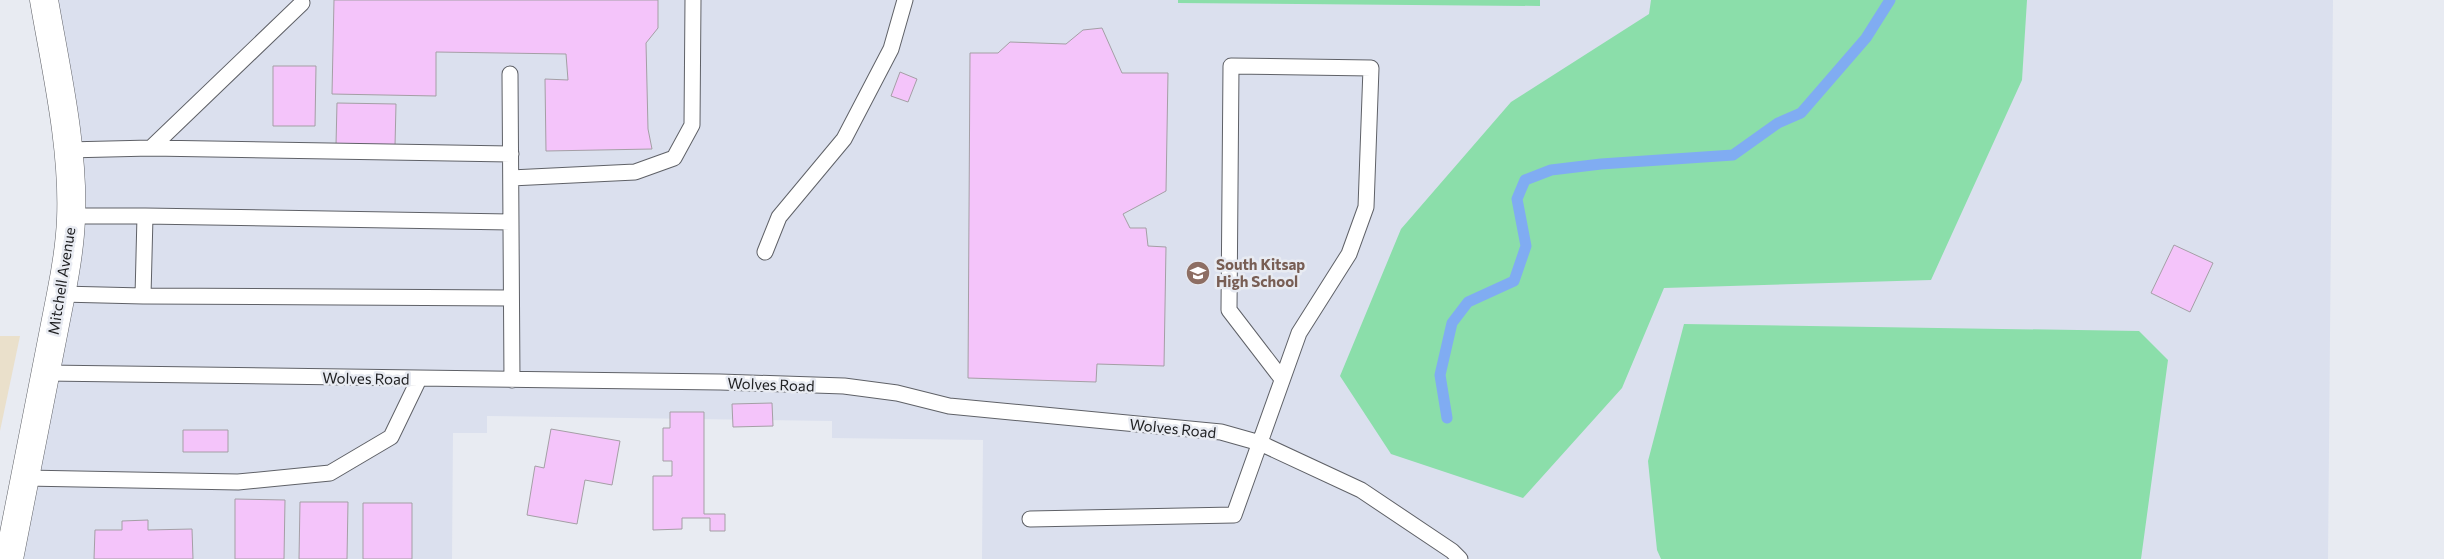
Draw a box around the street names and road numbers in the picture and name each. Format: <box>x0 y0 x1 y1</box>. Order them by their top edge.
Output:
street label: Mitchell Avenue <box>44 226 78 336</box>
street label: Wolves Road <box>322 368 410 388</box>
street label: Wolves Road <box>727 373 815 395</box>
street label: Wolves Road <box>1129 414 1217 442</box>

